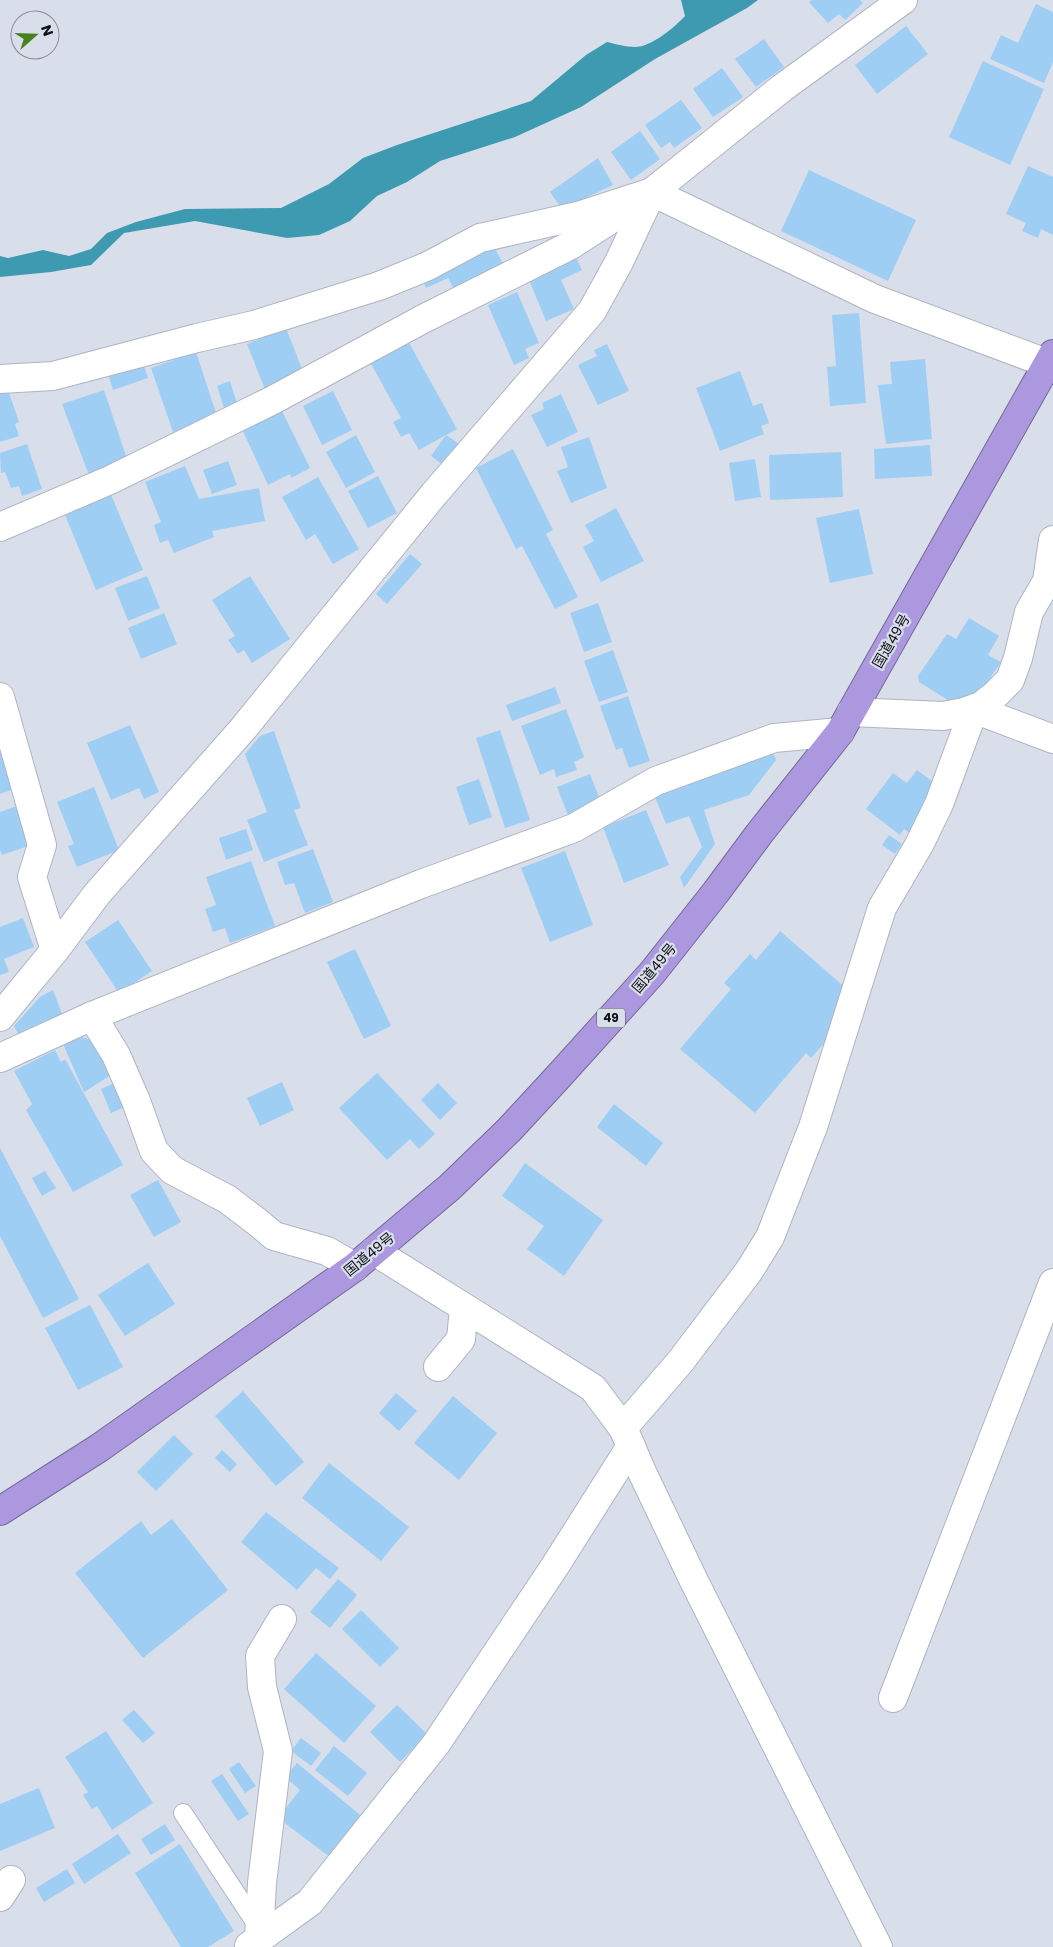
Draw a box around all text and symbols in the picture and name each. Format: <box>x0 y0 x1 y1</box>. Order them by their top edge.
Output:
north arrow <box>10 10 60 60</box>
text: N <box>36 22 58 39</box>
street label: 国道49号 <box>867 610 915 672</box>
street label: 国道49号 <box>627 939 681 997</box>
road number: 49 <box>597 1008 625 1028</box>
street label: 国道49号 <box>340 1227 398 1281</box>

